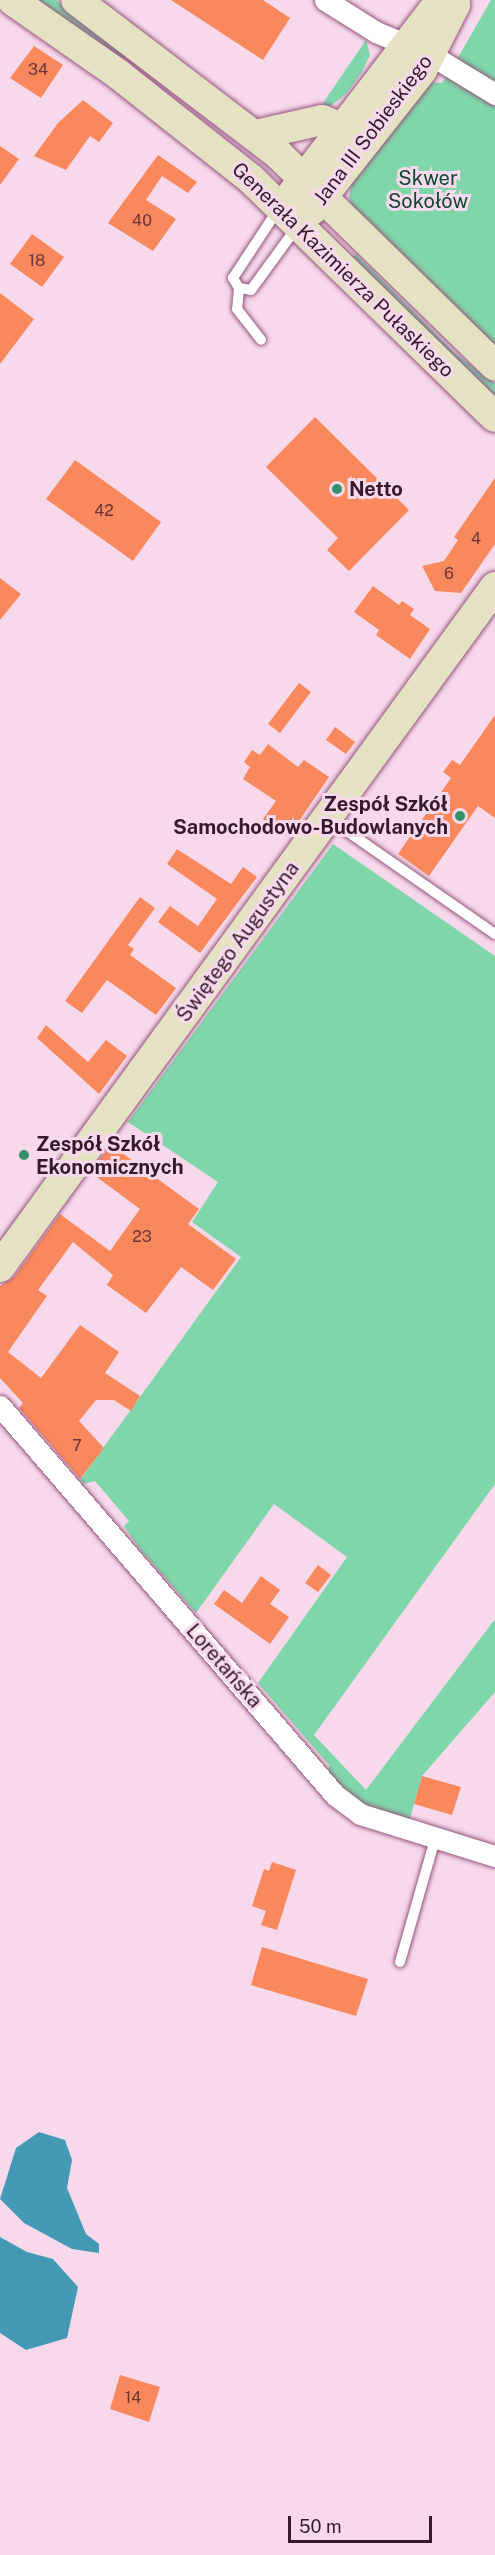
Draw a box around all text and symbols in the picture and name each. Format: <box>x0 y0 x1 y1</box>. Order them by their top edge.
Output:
street label: Jana III Sobieskiego <box>309 50 437 210</box>
house number: 34 <box>28 60 48 80</box>
street label: Generała Kazimierza Pułaskiego <box>227 157 459 383</box>
park label: Skwer Sokołów <box>388 166 468 213</box>
house number: 40 <box>132 211 152 231</box>
house number: 18 <box>29 251 45 271</box>
place label: Netto <box>349 477 403 501</box>
marker: Netto <box>330 482 344 496</box>
house number: 42 <box>94 501 114 521</box>
house number: 4 <box>471 529 481 549</box>
house number: 6 <box>444 564 454 584</box>
place label: Zespół Szkół Samochodowo-Budowlanych <box>173 792 448 839</box>
marker: Zespół Szkół Samochodowo-Budowlanych <box>453 809 467 823</box>
street label: Świętego Augustyna <box>172 857 304 1027</box>
place label: Zespół Szkół Ekonomicznych <box>36 1132 184 1179</box>
marker: Zespół Szkół Ekonomicznych <box>17 1148 31 1162</box>
house number: 23 <box>132 1227 152 1247</box>
house number: 7 <box>72 1436 82 1456</box>
street label: Loretańska <box>181 1619 267 1713</box>
house number: 14 <box>125 2388 141 2408</box>
scale bar <box>291 2504 435 2542</box>
text: 50 m <box>299 2516 342 2537</box>

